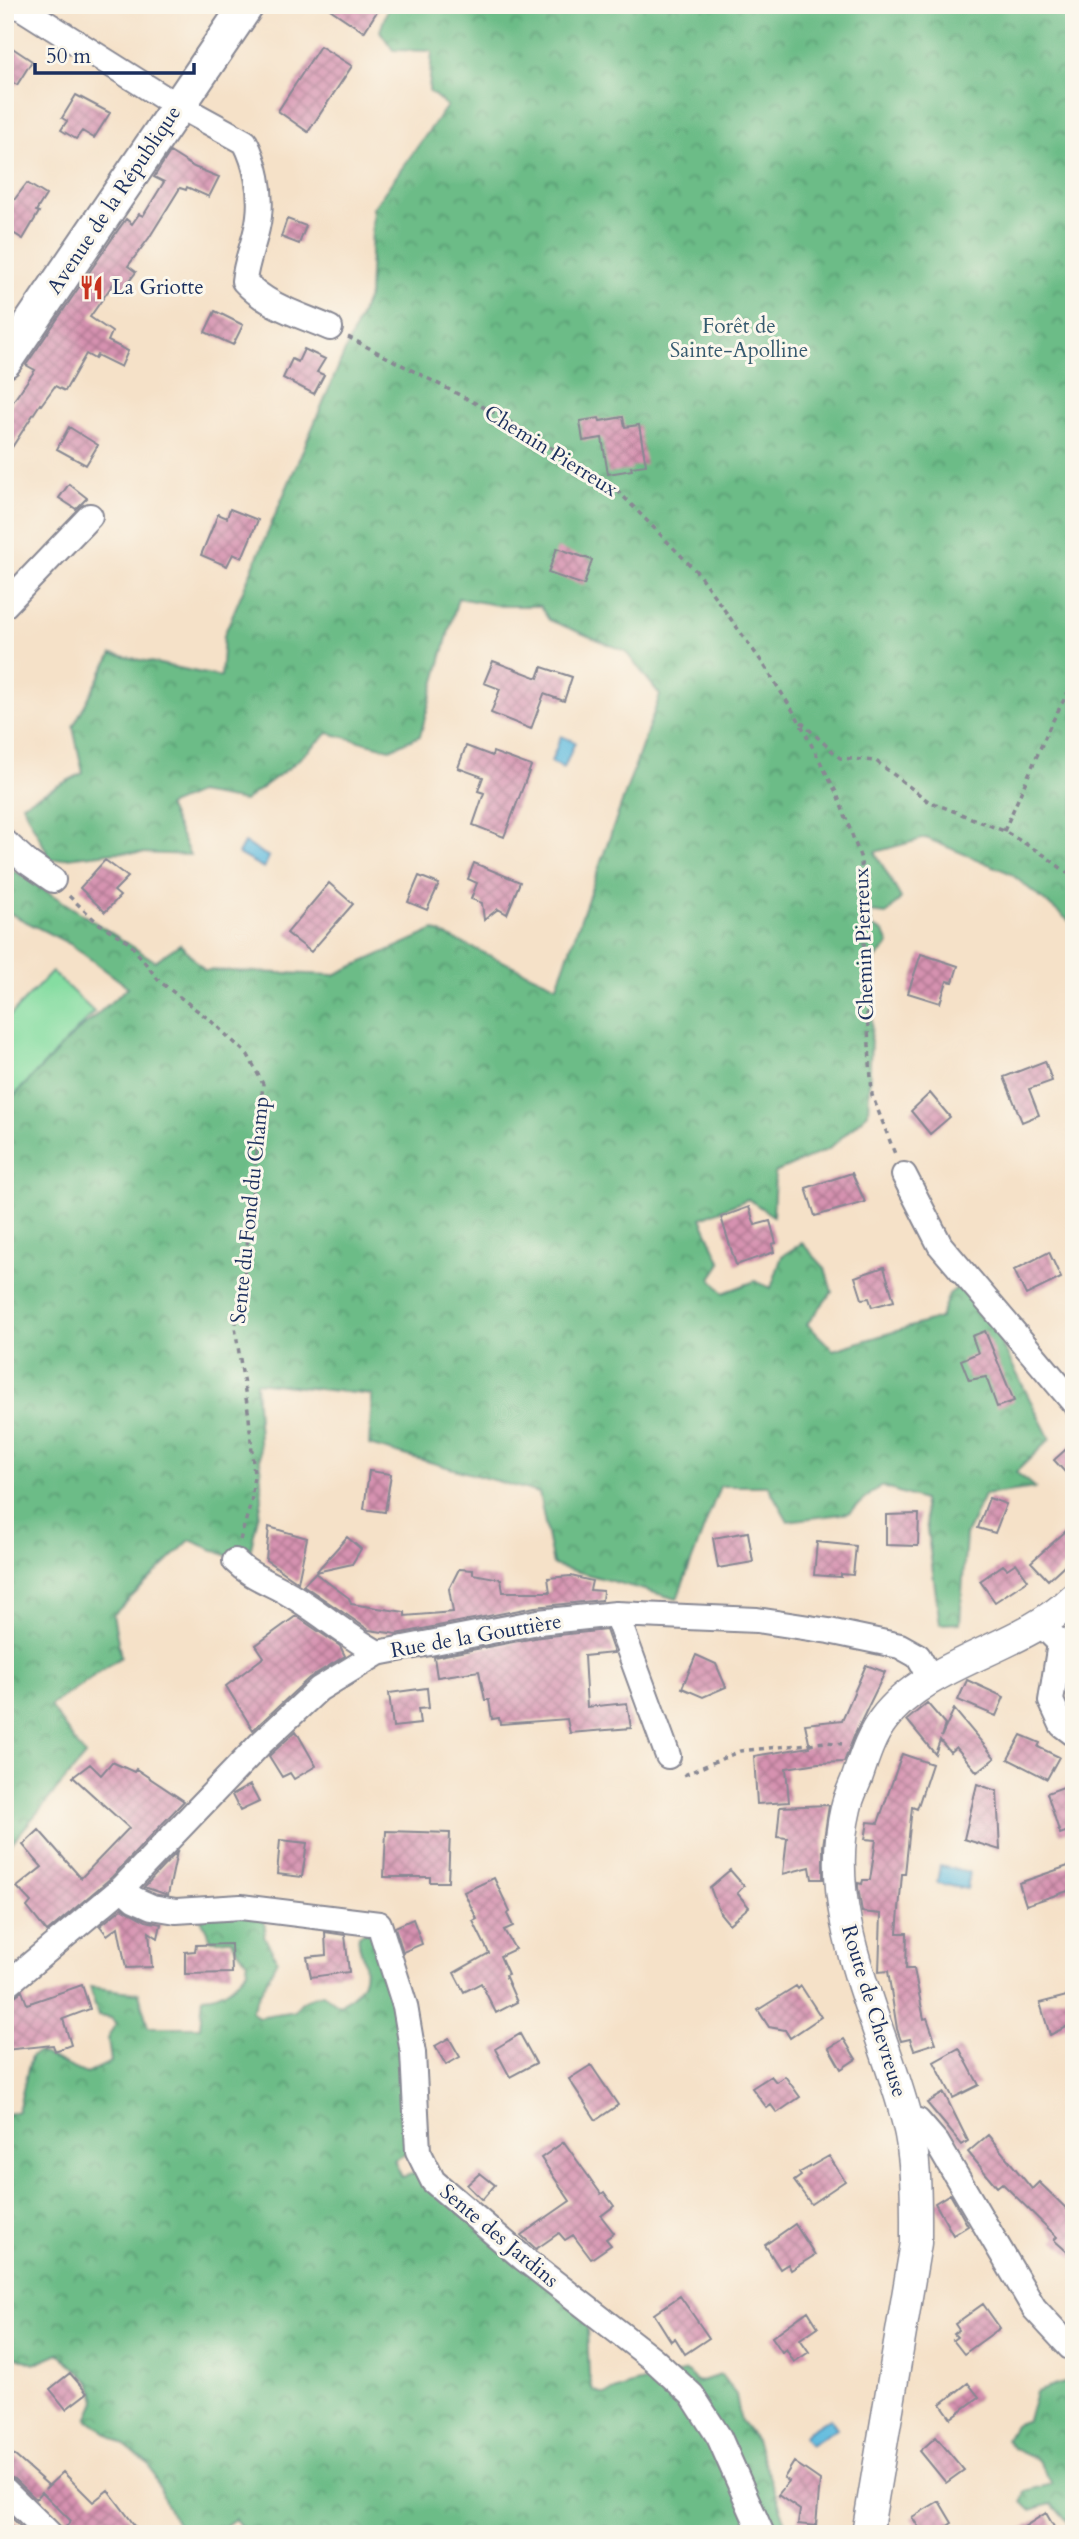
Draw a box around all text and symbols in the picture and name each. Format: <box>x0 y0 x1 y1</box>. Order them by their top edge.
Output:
scale bar <box>35 32 194 76</box>
text: 50 m <box>46 42 91 71</box>
street label: Avenue de la République <box>40 100 188 300</box>
restaurant icon: La Griotte <box>78 273 106 301</box>
place label: La Griotte <box>112 273 204 302</box>
park label: Forêt de Sainte-Apolline <box>670 312 808 365</box>
street label: Chemin Pierreux <box>478 398 624 504</box>
street label: Chemin Pierreux <box>847 866 881 1021</box>
street label: Sente du Fond du Champ <box>224 1095 276 1325</box>
street label: Rue de la Gouttière <box>388 1607 564 1665</box>
street label: Route de Chevreuse <box>834 1921 914 2101</box>
street label: Sente des Jardins <box>433 2178 565 2294</box>

